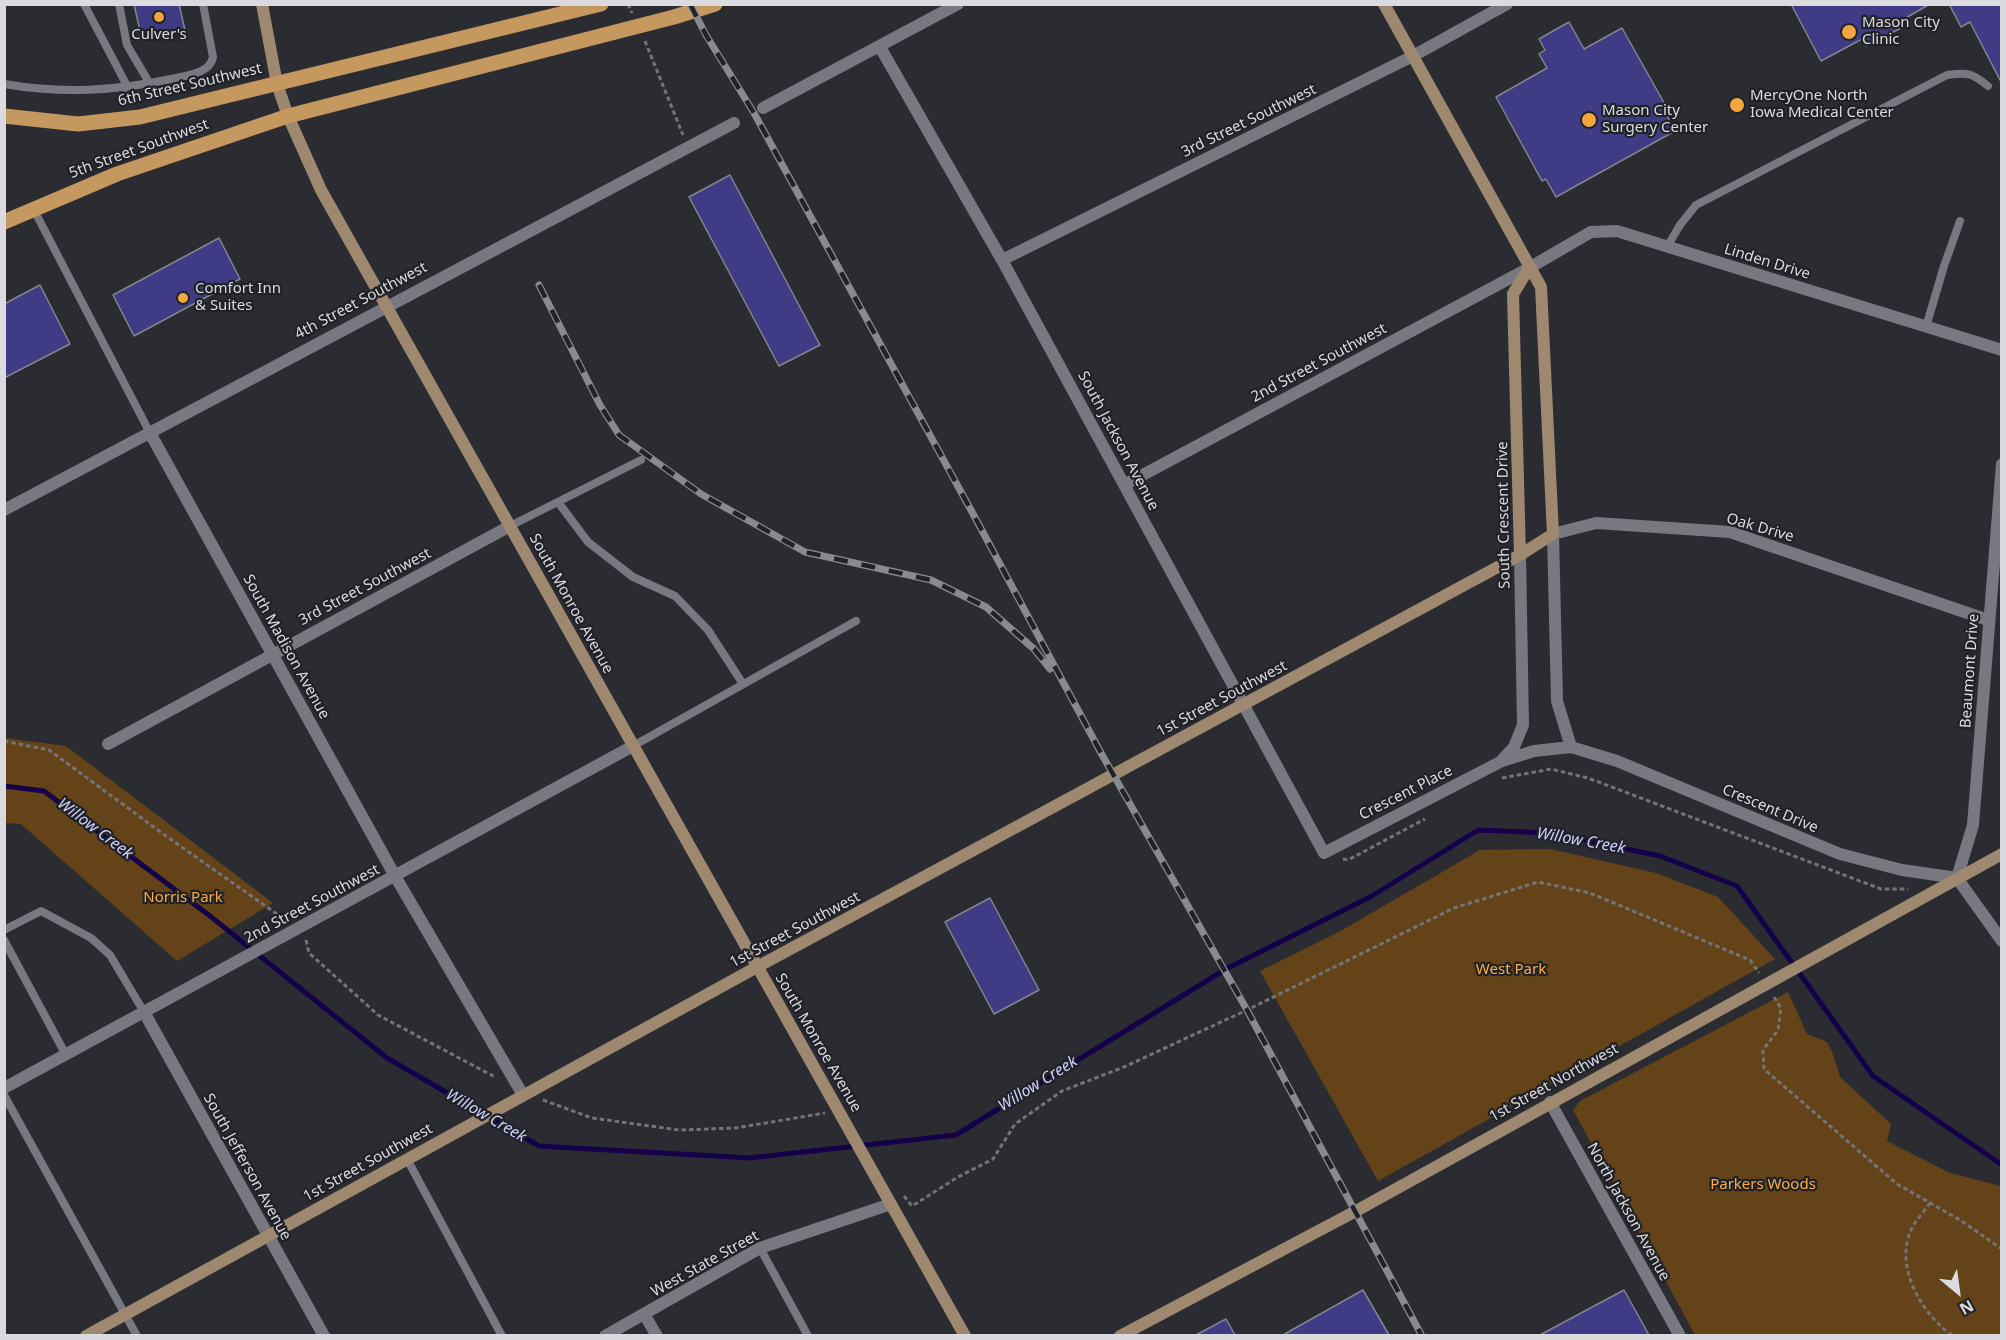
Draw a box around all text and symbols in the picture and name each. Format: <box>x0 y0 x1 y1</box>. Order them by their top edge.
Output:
marker: Culver's <box>152 10 166 24</box>
place label: Mason City Clinic <box>1862 14 1940 49</box>
marker: Mason City Clinic <box>1840 23 1858 41</box>
place label: Culver's <box>131 26 187 44</box>
street label: 6th Street Southwest <box>116 60 264 110</box>
street label: 3rd Street Southwest <box>1179 81 1319 161</box>
place label: MercyOne North Iowa Medical Center <box>1750 87 1894 122</box>
marker: MercyOne North Iowa Medical Center <box>1728 96 1746 114</box>
place label: Mason City Surgery Center <box>1602 102 1708 137</box>
marker: Mason City Surgery Center <box>1580 111 1598 129</box>
street label: 5th Street Southwest <box>67 115 211 183</box>
street label: Linden Drive <box>1722 240 1812 284</box>
street label: 4th Street Southwest <box>292 259 430 343</box>
place label: Comfort Inn & Suites <box>195 280 281 315</box>
marker: Comfort Inn & Suites <box>176 291 190 305</box>
street label: 2nd Street Southwest <box>1248 320 1390 406</box>
street label: South Jackson Avenue <box>1074 368 1162 514</box>
street label: South Crescent Drive <box>1494 441 1514 589</box>
street label: Oak Drive <box>1724 510 1796 546</box>
street label: South Monroe Avenue <box>525 531 617 677</box>
street label: 3rd Street Southwest <box>296 544 434 630</box>
street label: South Madison Avenue <box>239 572 333 722</box>
street label: Beaumont Drive <box>1957 613 1983 729</box>
street label: 1st Street Southwest <box>1154 657 1290 741</box>
street label: Crescent Place <box>1356 762 1456 824</box>
street label: Crescent Drive <box>1719 781 1821 837</box>
water label: Willow Creek <box>53 794 137 864</box>
water label: Willow Creek <box>1535 824 1627 858</box>
street label: 2nd Street Southwest <box>241 861 383 947</box>
street label: 1st Street Southwest <box>727 888 863 972</box>
park label: Norris Park <box>143 889 223 907</box>
park label: West Park <box>1476 961 1546 979</box>
street label: South Monroe Avenue <box>771 970 865 1116</box>
street label: 1st Street Northwest <box>1486 1040 1622 1126</box>
water label: Willow Creek <box>995 1052 1081 1116</box>
water label: Willow Creek <box>442 1085 530 1147</box>
street label: South Jefferson Avenue <box>199 1091 295 1243</box>
street label: 1st Street Southwest <box>300 1120 436 1206</box>
street label: North Jackson Avenue <box>1583 1140 1673 1284</box>
park label: Parkers Woods <box>1710 1176 1816 1194</box>
street label: West State Street <box>648 1227 762 1301</box>
north arrow <box>1928 1262 1988 1322</box>
text: N <box>1956 1295 1978 1321</box>

